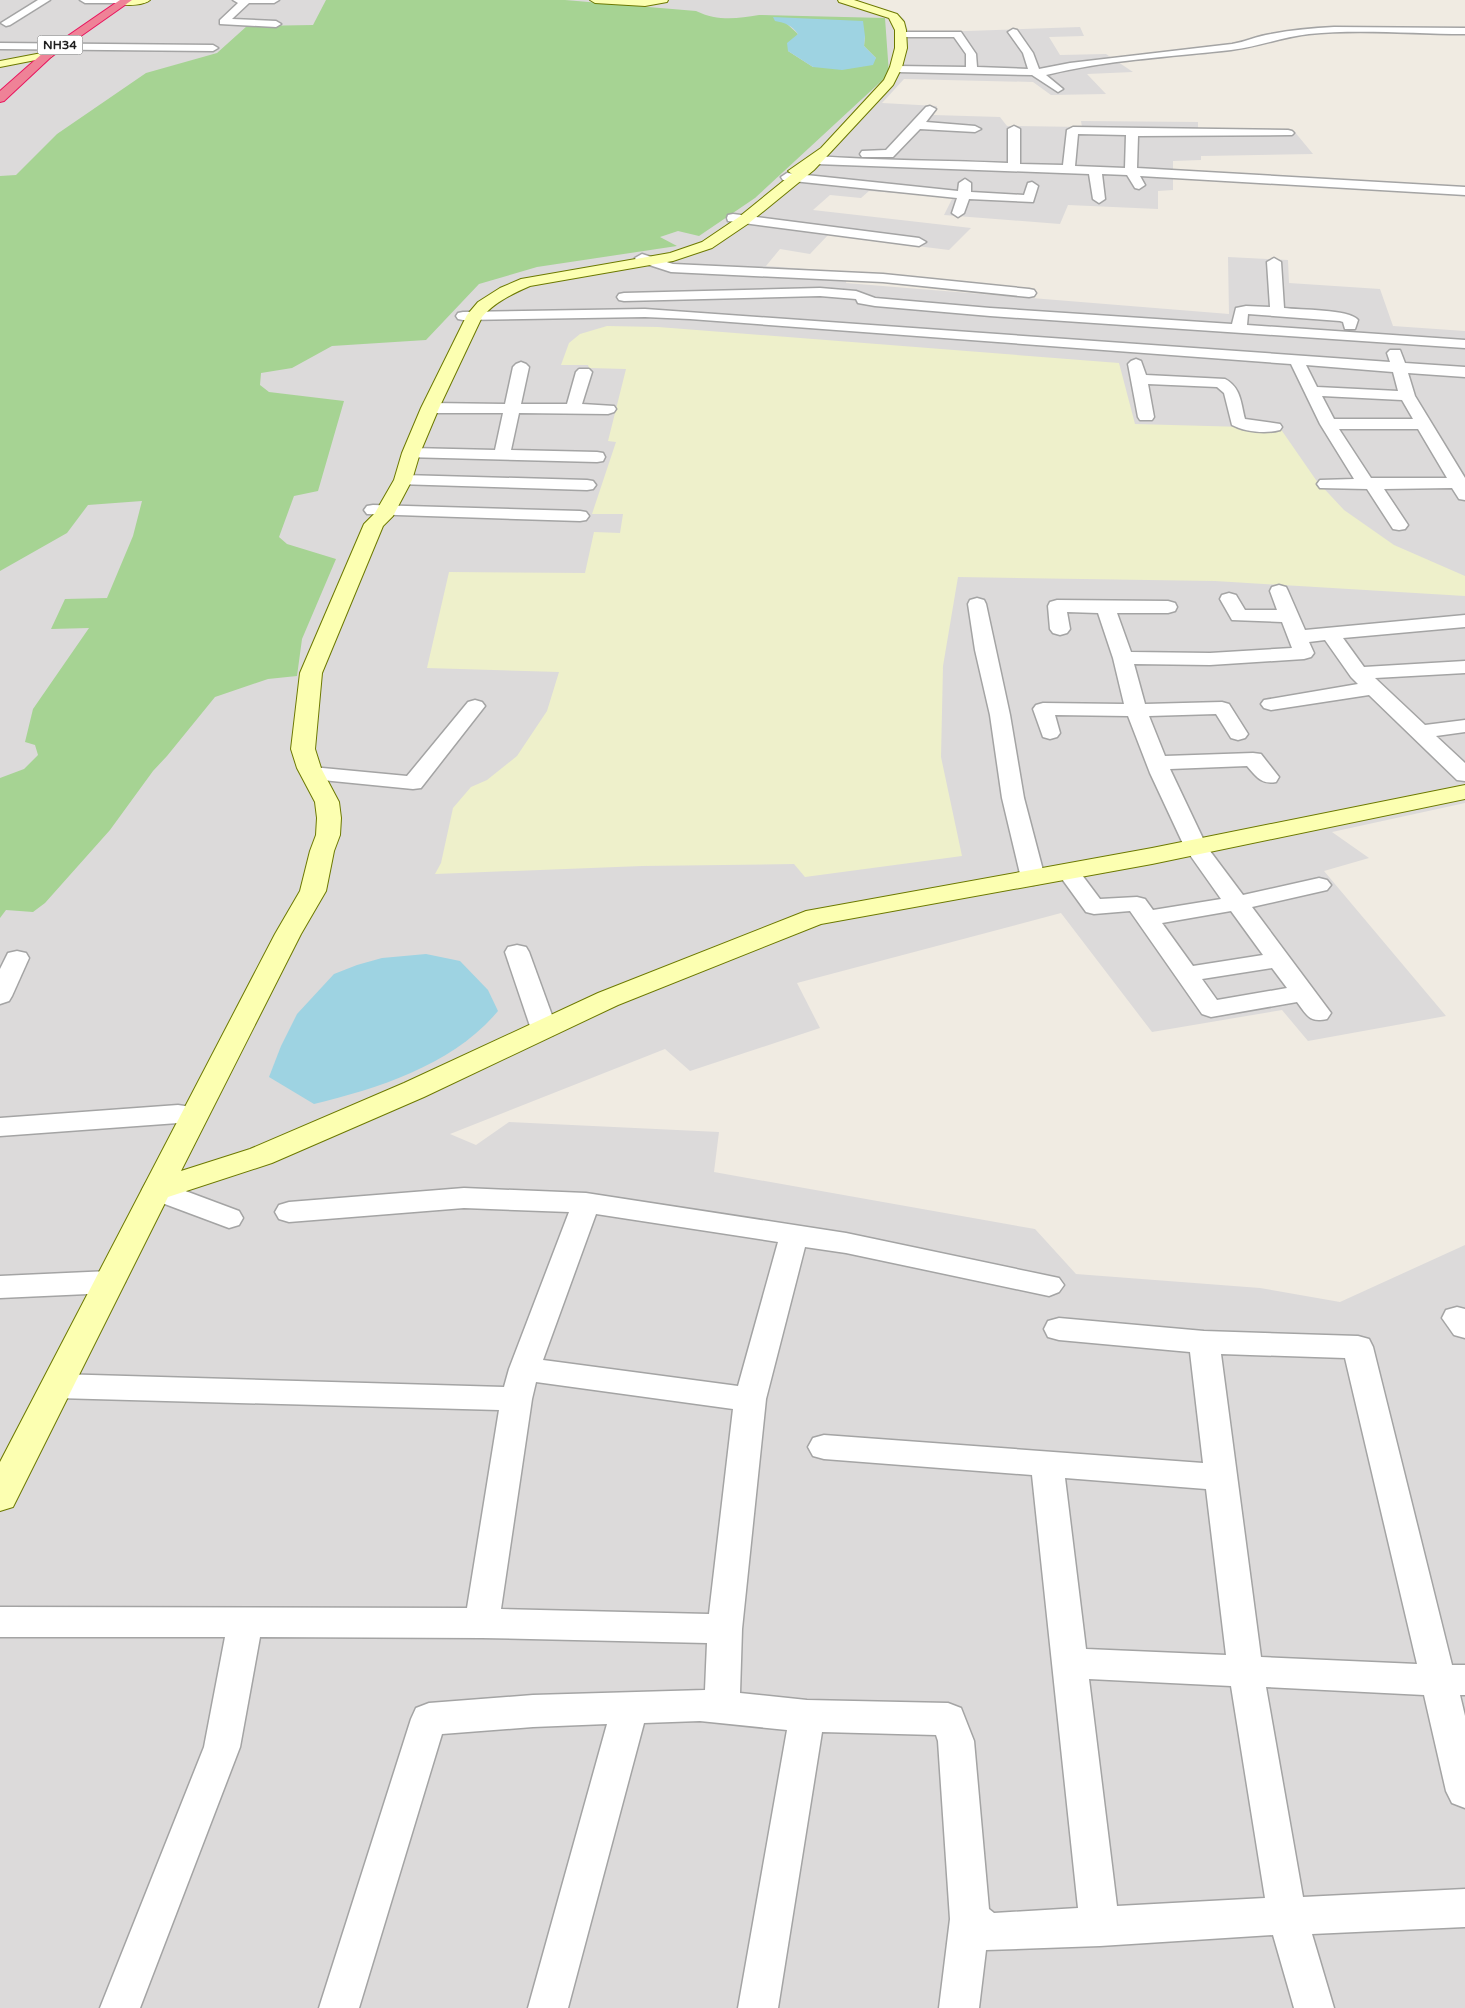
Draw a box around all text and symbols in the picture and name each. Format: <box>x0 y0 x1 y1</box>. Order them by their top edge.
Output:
road number: NH34 <box>38 36 82 54</box>

